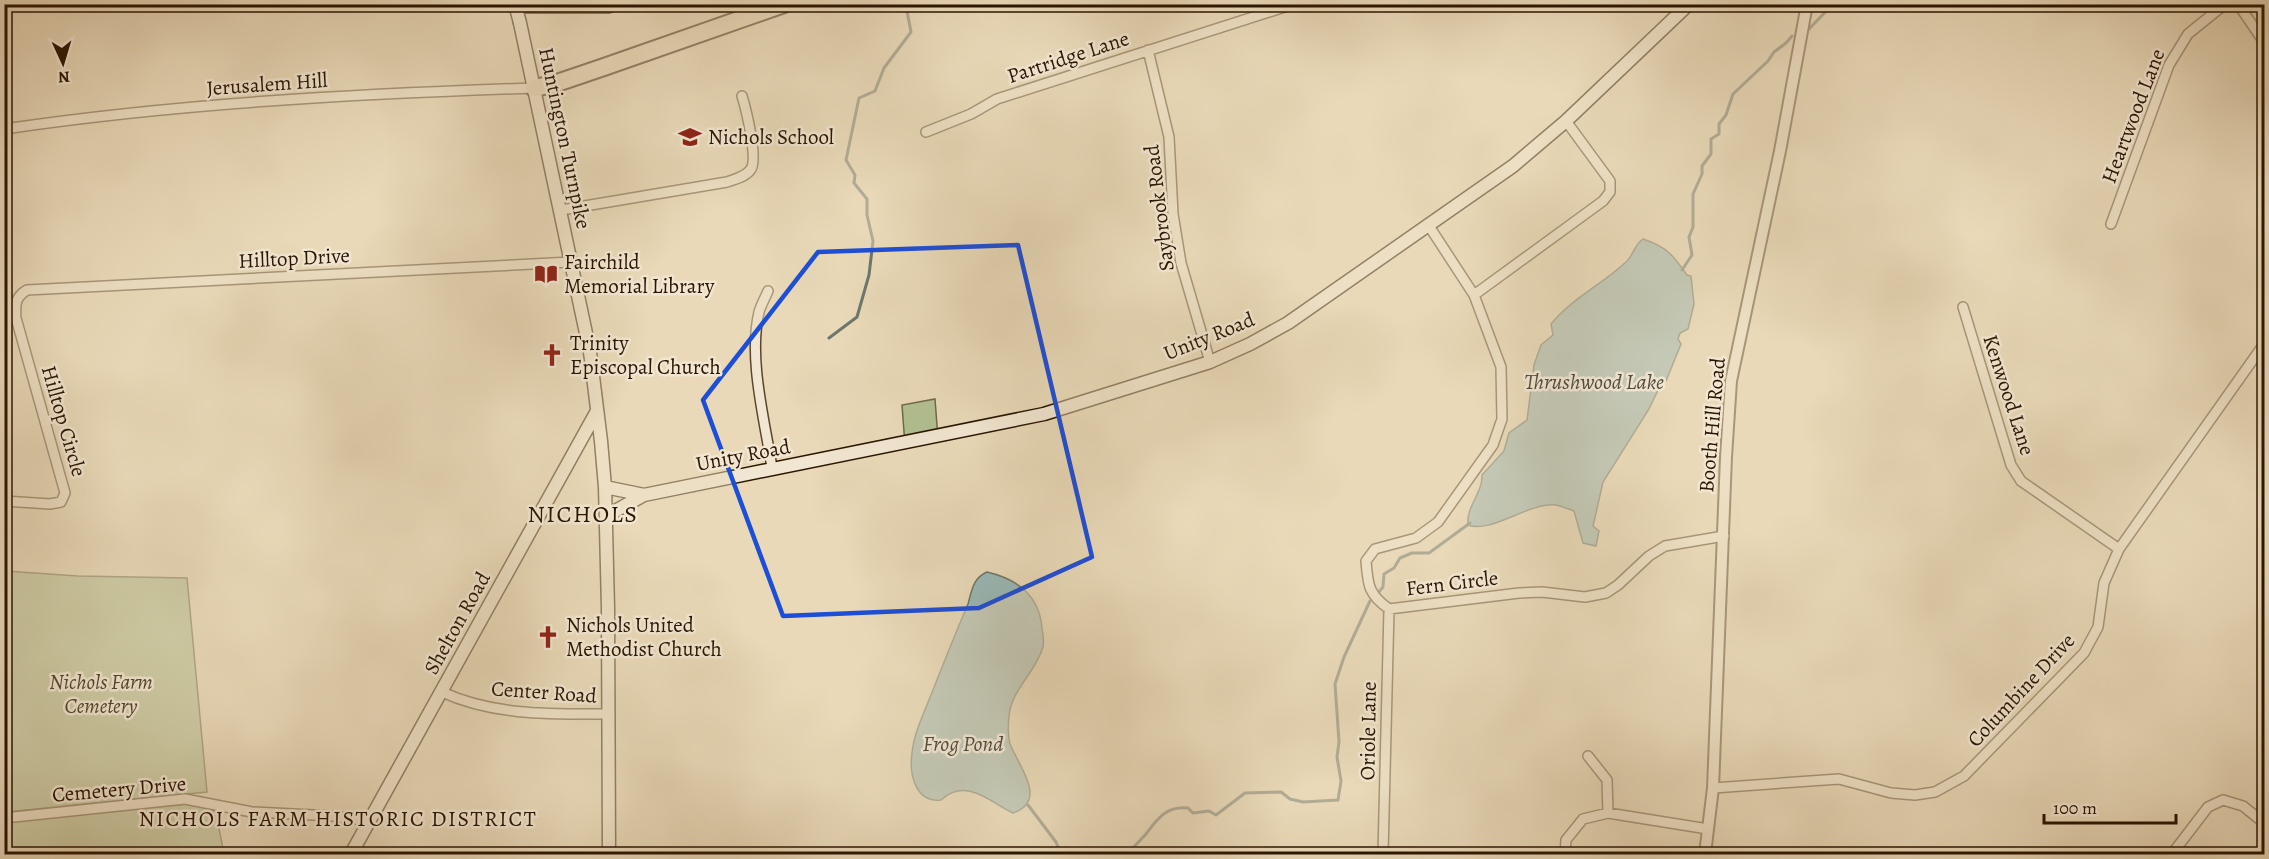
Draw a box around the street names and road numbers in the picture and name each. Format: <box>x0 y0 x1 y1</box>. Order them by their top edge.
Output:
street label: Partridge Lane <box>1003 24 1133 90</box>
street label: Huntington Turnpike <box>532 45 598 231</box>
street label: Heartwood Lane <box>2095 45 2171 187</box>
street label: Jerusalem Hill <box>206 66 328 102</box>
street label: Saybrook Road <box>1137 142 1181 273</box>
street label: Hilltop Drive <box>238 241 350 275</box>
street label: Unity Road <box>1159 305 1259 367</box>
street label: Kenwood Lane <box>1976 331 2042 459</box>
street label: Booth Hill Road <box>1692 356 1732 494</box>
street label: Hilltop Circle <box>35 362 93 480</box>
street label: Unity Road <box>693 432 793 478</box>
street label: Fern Circle <box>1404 563 1500 603</box>
street label: Shelton Road <box>417 566 497 679</box>
street label: Columbine Drive <box>1961 627 2081 753</box>
street label: Center Road <box>490 674 599 710</box>
street label: Oriole Lane <box>1353 681 1383 781</box>
street label: Cemetery Drive <box>51 769 187 809</box>

